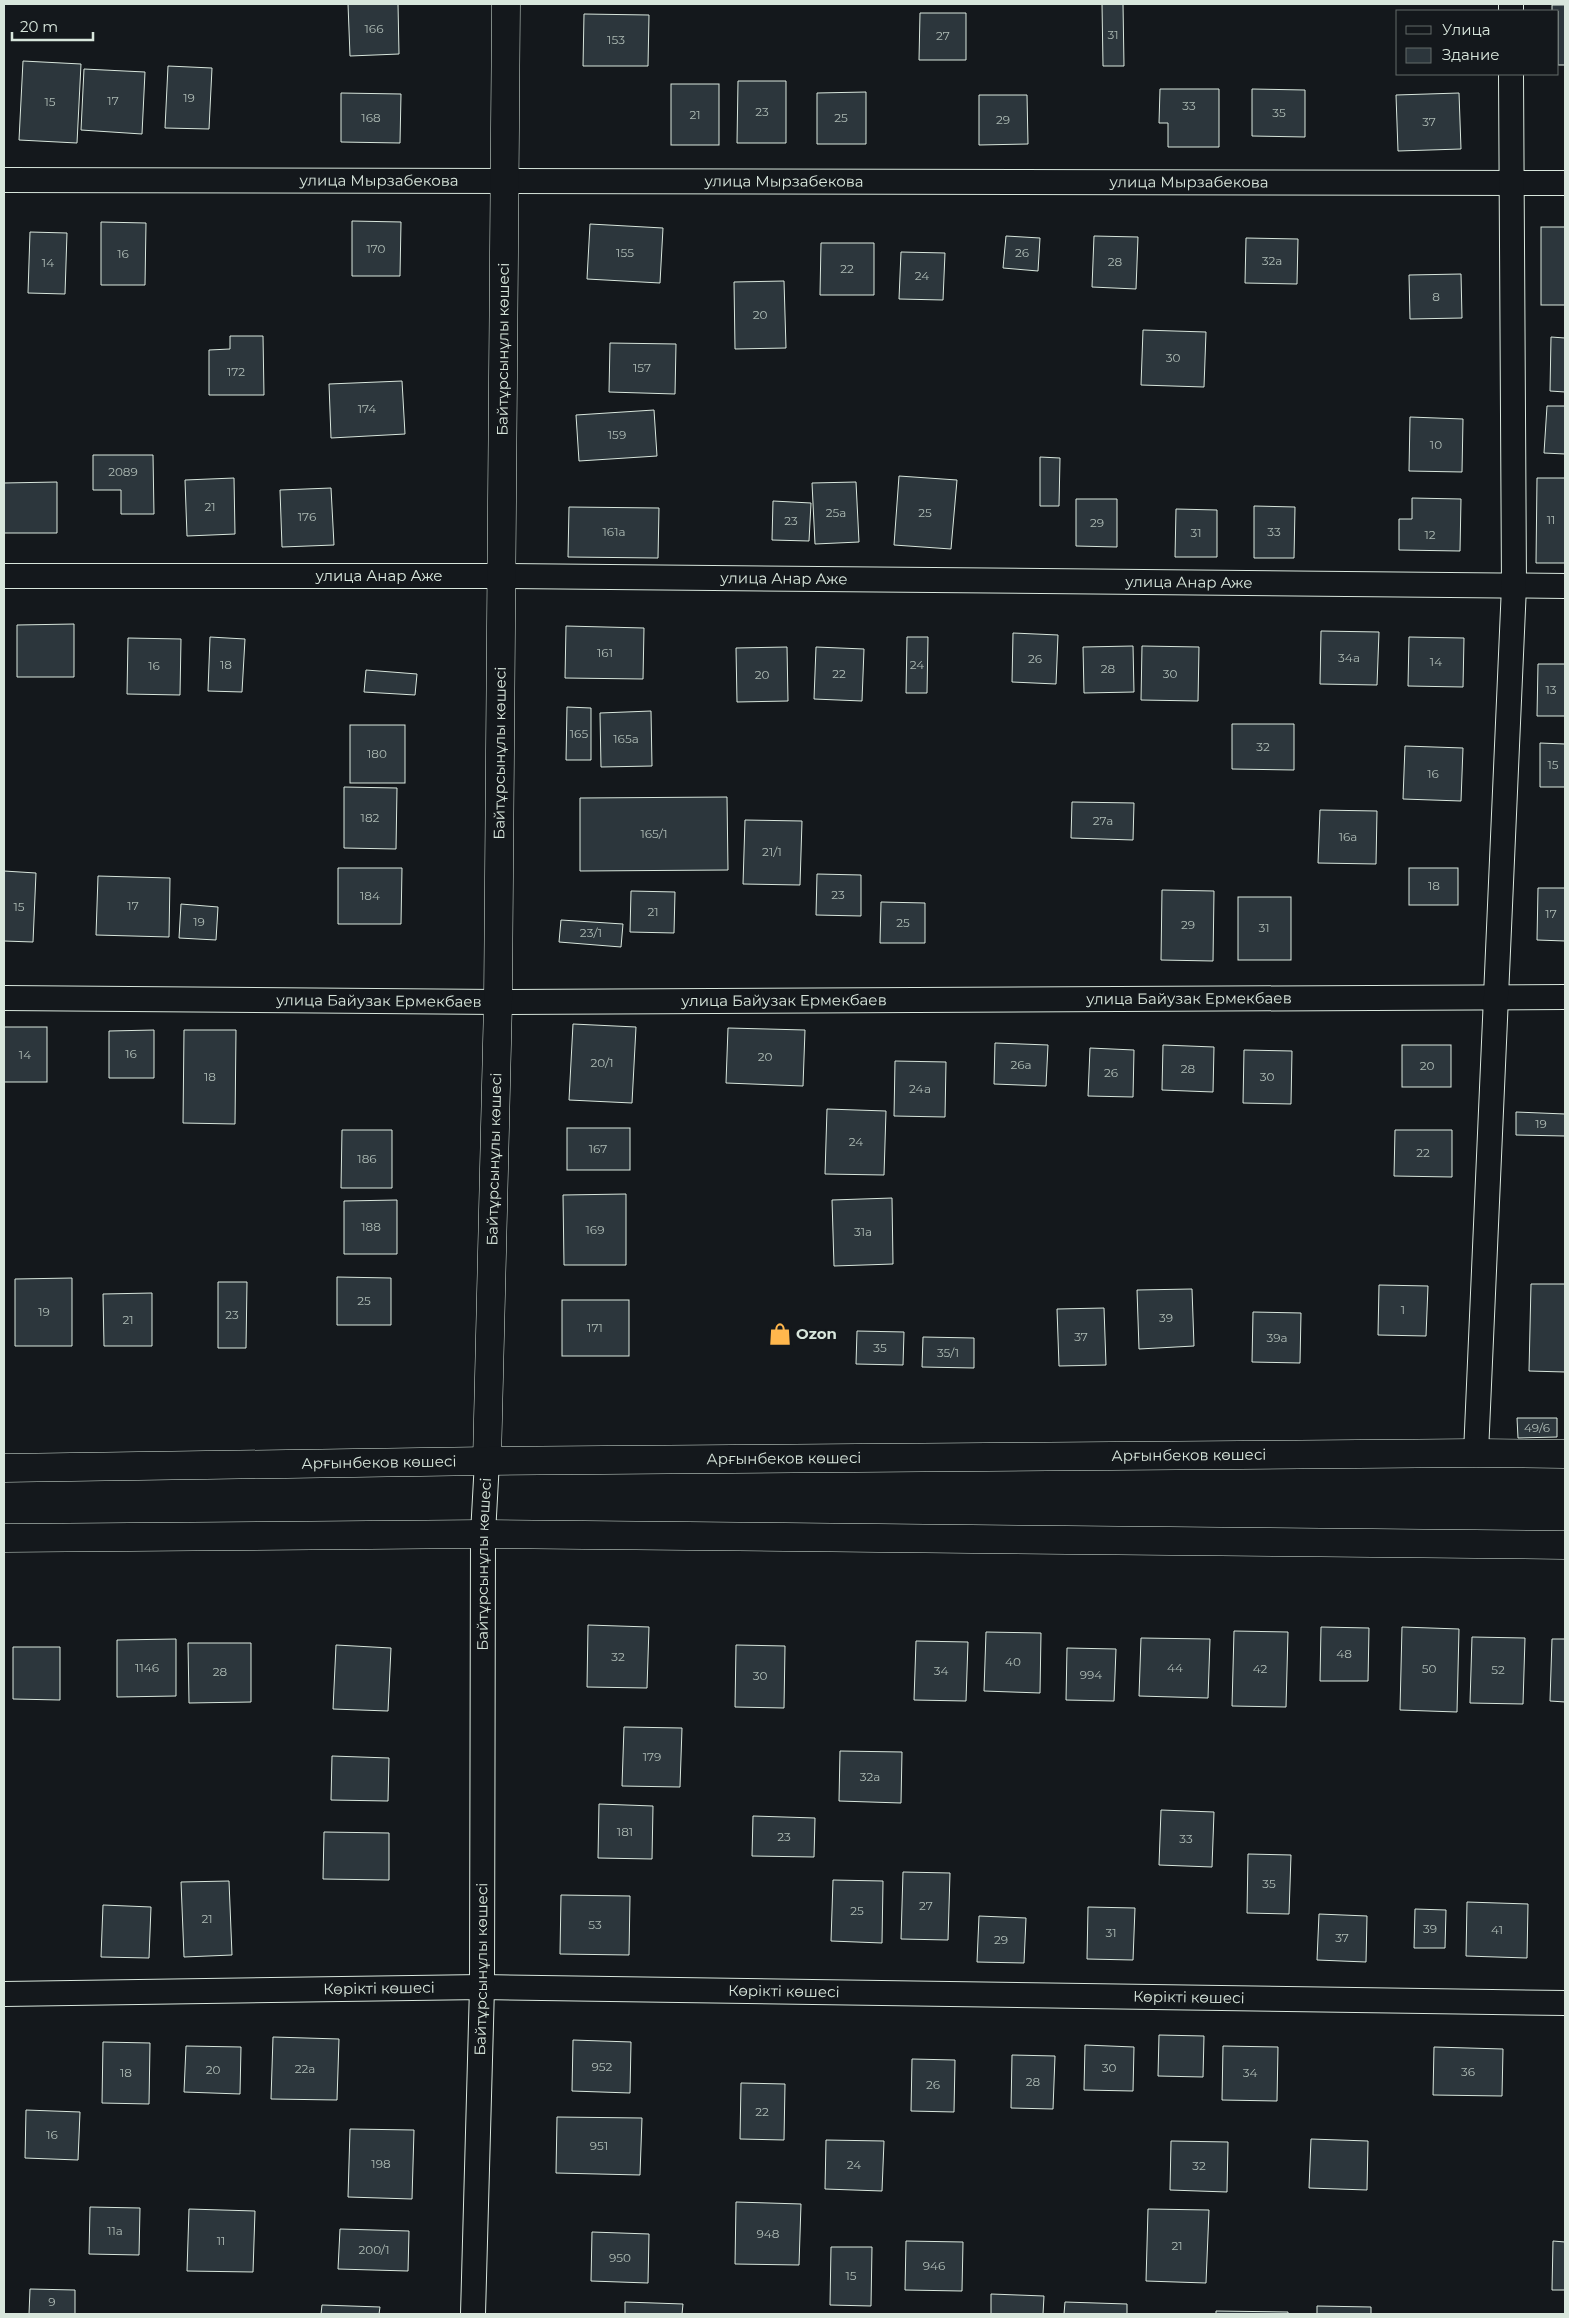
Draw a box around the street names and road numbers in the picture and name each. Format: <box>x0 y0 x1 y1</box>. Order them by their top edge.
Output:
street label: улица Мырзабекова <box>298 171 459 190</box>
street label: улица Мырзабекова <box>703 171 864 191</box>
street label: улица Мырзабекова <box>1108 172 1269 191</box>
street label: Байтұрсынұлы көшесі <box>493 262 513 436</box>
street label: улица Анар Аже <box>314 566 443 585</box>
street label: улица Анар Аже <box>719 568 848 588</box>
street label: улица Анар Аже <box>1124 572 1253 592</box>
street label: Байтұрсынұлы көшесі <box>489 666 510 840</box>
street label: улица Байузак Ермекбаев <box>1085 988 1292 1008</box>
street label: улица Байузак Ермекбаев <box>275 990 482 1011</box>
street label: улица Байузак Ермекбаев <box>680 990 887 1010</box>
street label: Байтұрсынұлы көшесі <box>482 1072 505 1246</box>
street label: Арғынбеков көшесі <box>1111 1445 1266 1465</box>
street label: Арғынбеков көшесі <box>706 1448 861 1468</box>
street label: Арғынбеков көшесі <box>301 1451 457 1473</box>
street label: Байтұрсынұлы көшесі <box>473 1477 495 1651</box>
street label: Байтұрсынұлы көшесі <box>470 1883 491 2056</box>
street label: Көрікті көшесі <box>323 1978 435 1998</box>
street label: Көрікті көшесі <box>728 1981 840 2001</box>
street label: Көрікті көшесі <box>1133 1987 1245 2007</box>

